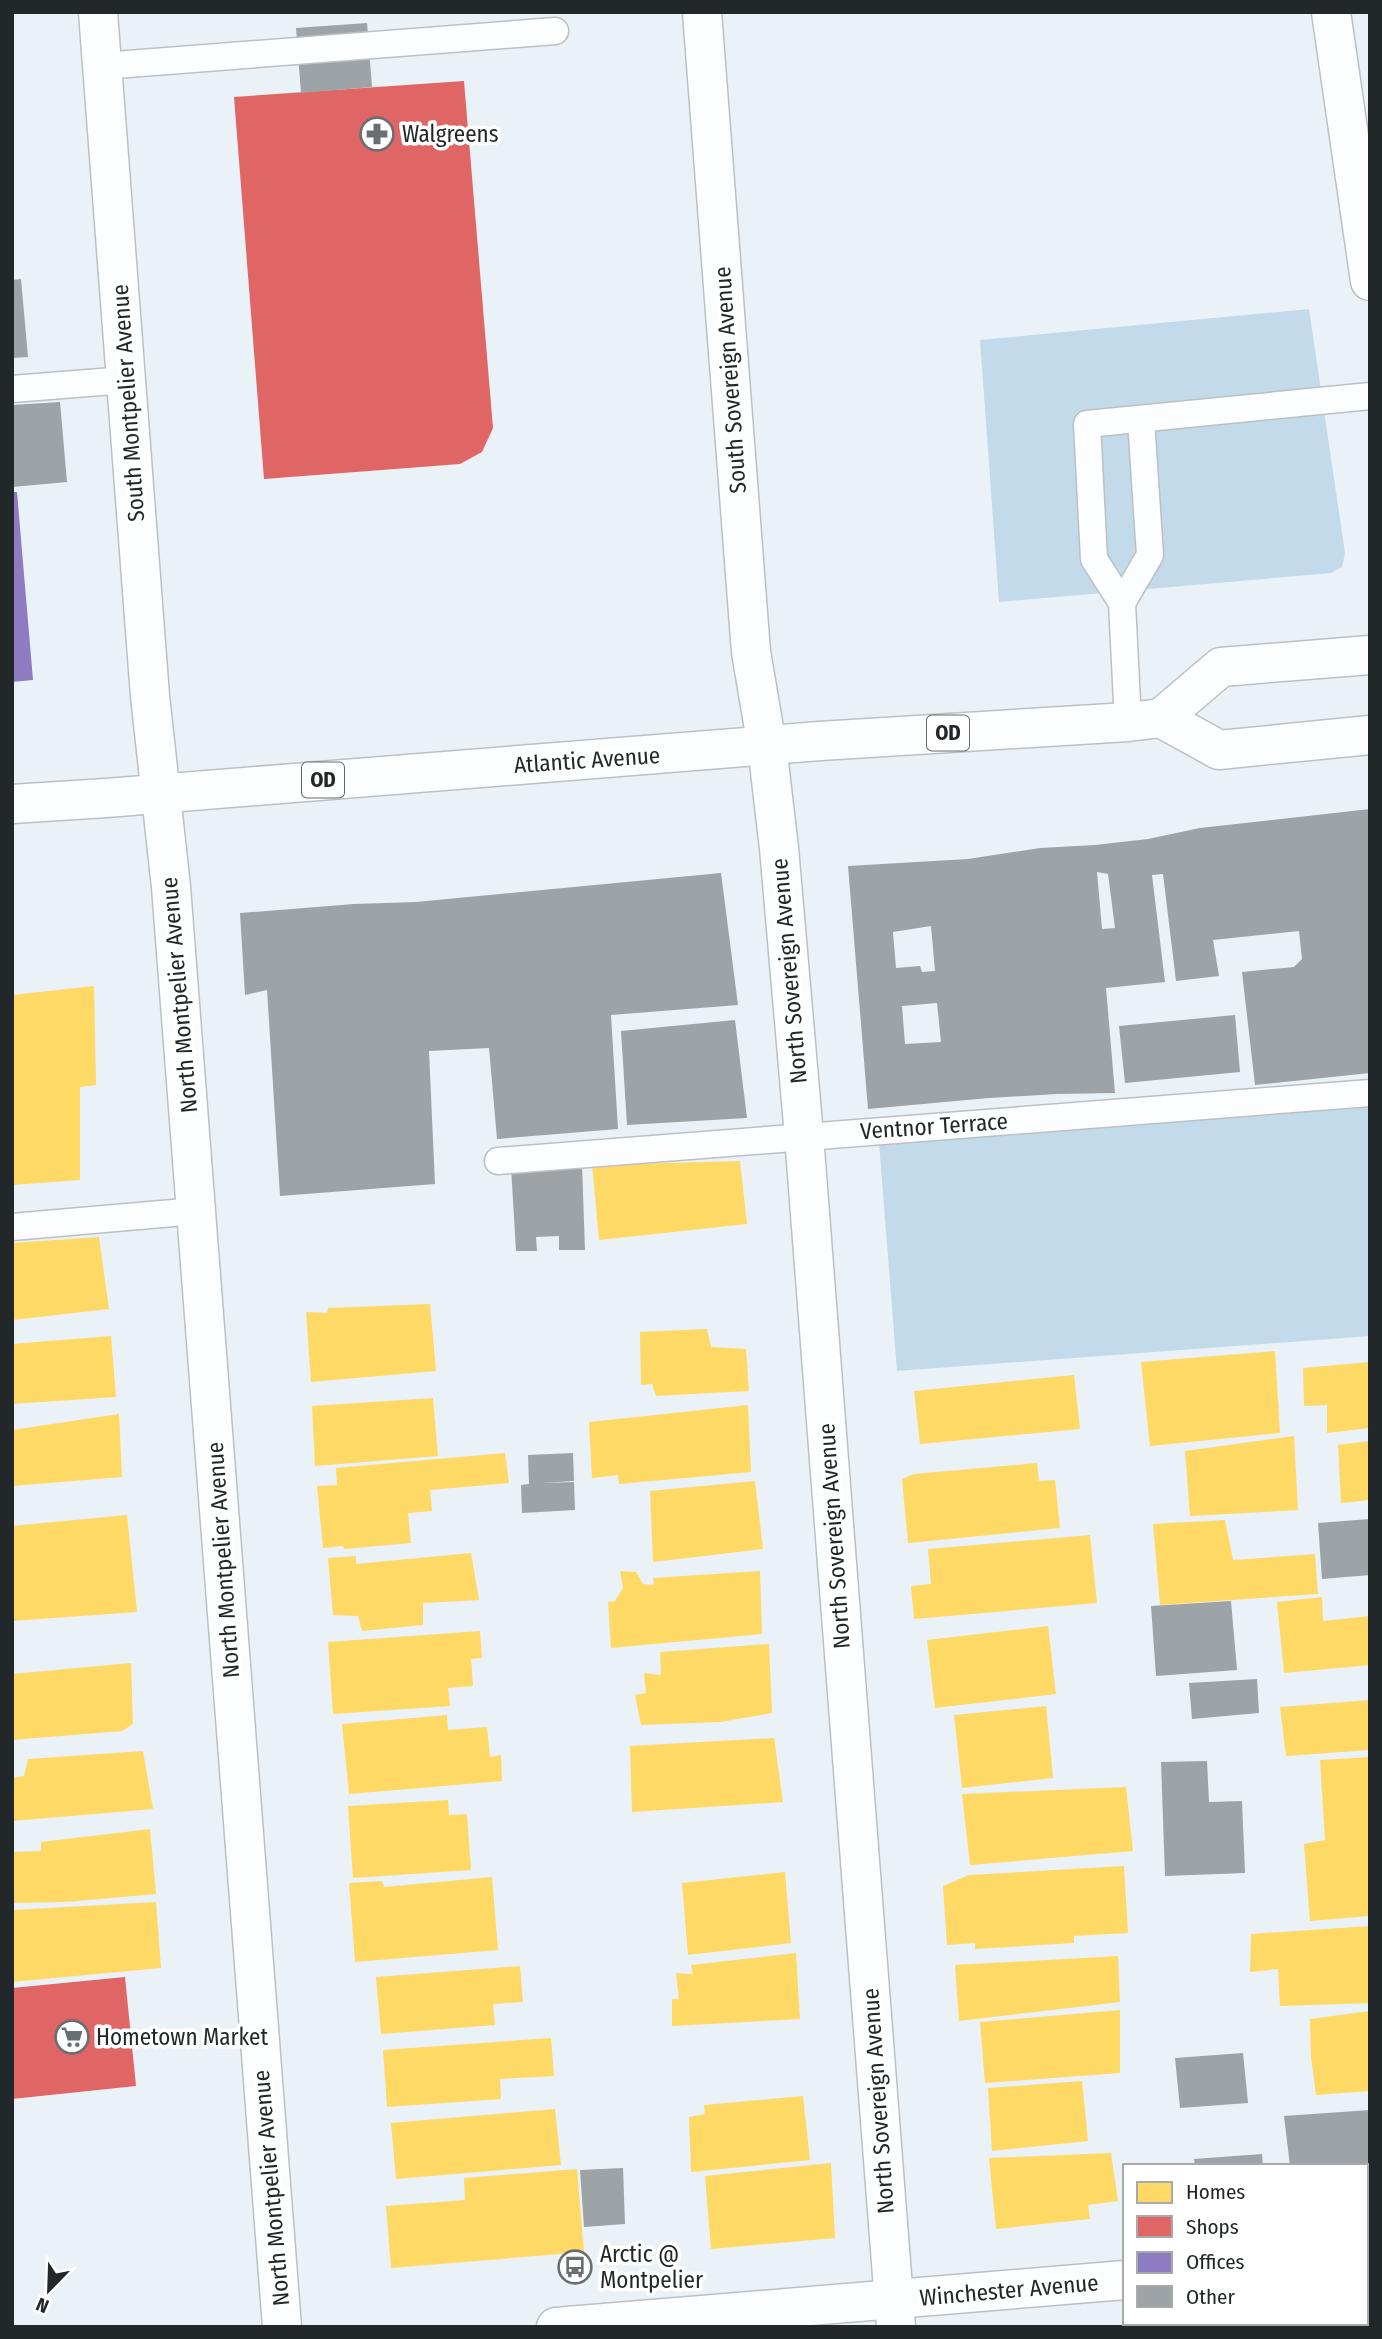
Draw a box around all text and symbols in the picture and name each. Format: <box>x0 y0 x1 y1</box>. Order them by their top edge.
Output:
pharmacy icon: Walgreens <box>358 115 396 153</box>
place label: Walgreens <box>402 120 499 148</box>
street label: South Sovereign Avenue <box>708 266 752 494</box>
street label: South Montpelier Avenue <box>106 283 150 523</box>
road number: OD <box>927 716 969 750</box>
street label: Atlantic Avenue <box>513 741 661 779</box>
road number: OD <box>302 762 344 798</box>
street label: North Sovereign Avenue <box>765 857 813 1085</box>
street label: North Montpelier Avenue <box>155 876 203 1114</box>
street label: Ventnor Terrace <box>859 1107 1009 1145</box>
street label: North Sovereign Avenue <box>812 1422 856 1650</box>
street label: North Montpelier Avenue <box>201 1441 245 1679</box>
street label: North Sovereign Avenue <box>856 1987 900 2215</box>
supermarket icon: Hometown Market <box>53 2018 91 2056</box>
place label: Hometown Market <box>96 2023 268 2051</box>
street label: North Montpelier Avenue <box>247 2069 295 2307</box>
legend <box>1123 2164 1368 2325</box>
text: Homes <box>1186 2179 1245 2205</box>
text: Shops <box>1186 2214 1239 2240</box>
place label: Arctic @ Montpelier <box>600 2240 703 2294</box>
bus stop icon: Arctic @ Montpelier <box>556 2248 594 2286</box>
text: Offices <box>1186 2249 1245 2275</box>
north arrow <box>14 2255 84 2325</box>
street label: Winchester Avenue <box>918 2268 1100 2312</box>
text: Other <box>1186 2284 1235 2310</box>
text: N <box>33 2292 52 2318</box>

